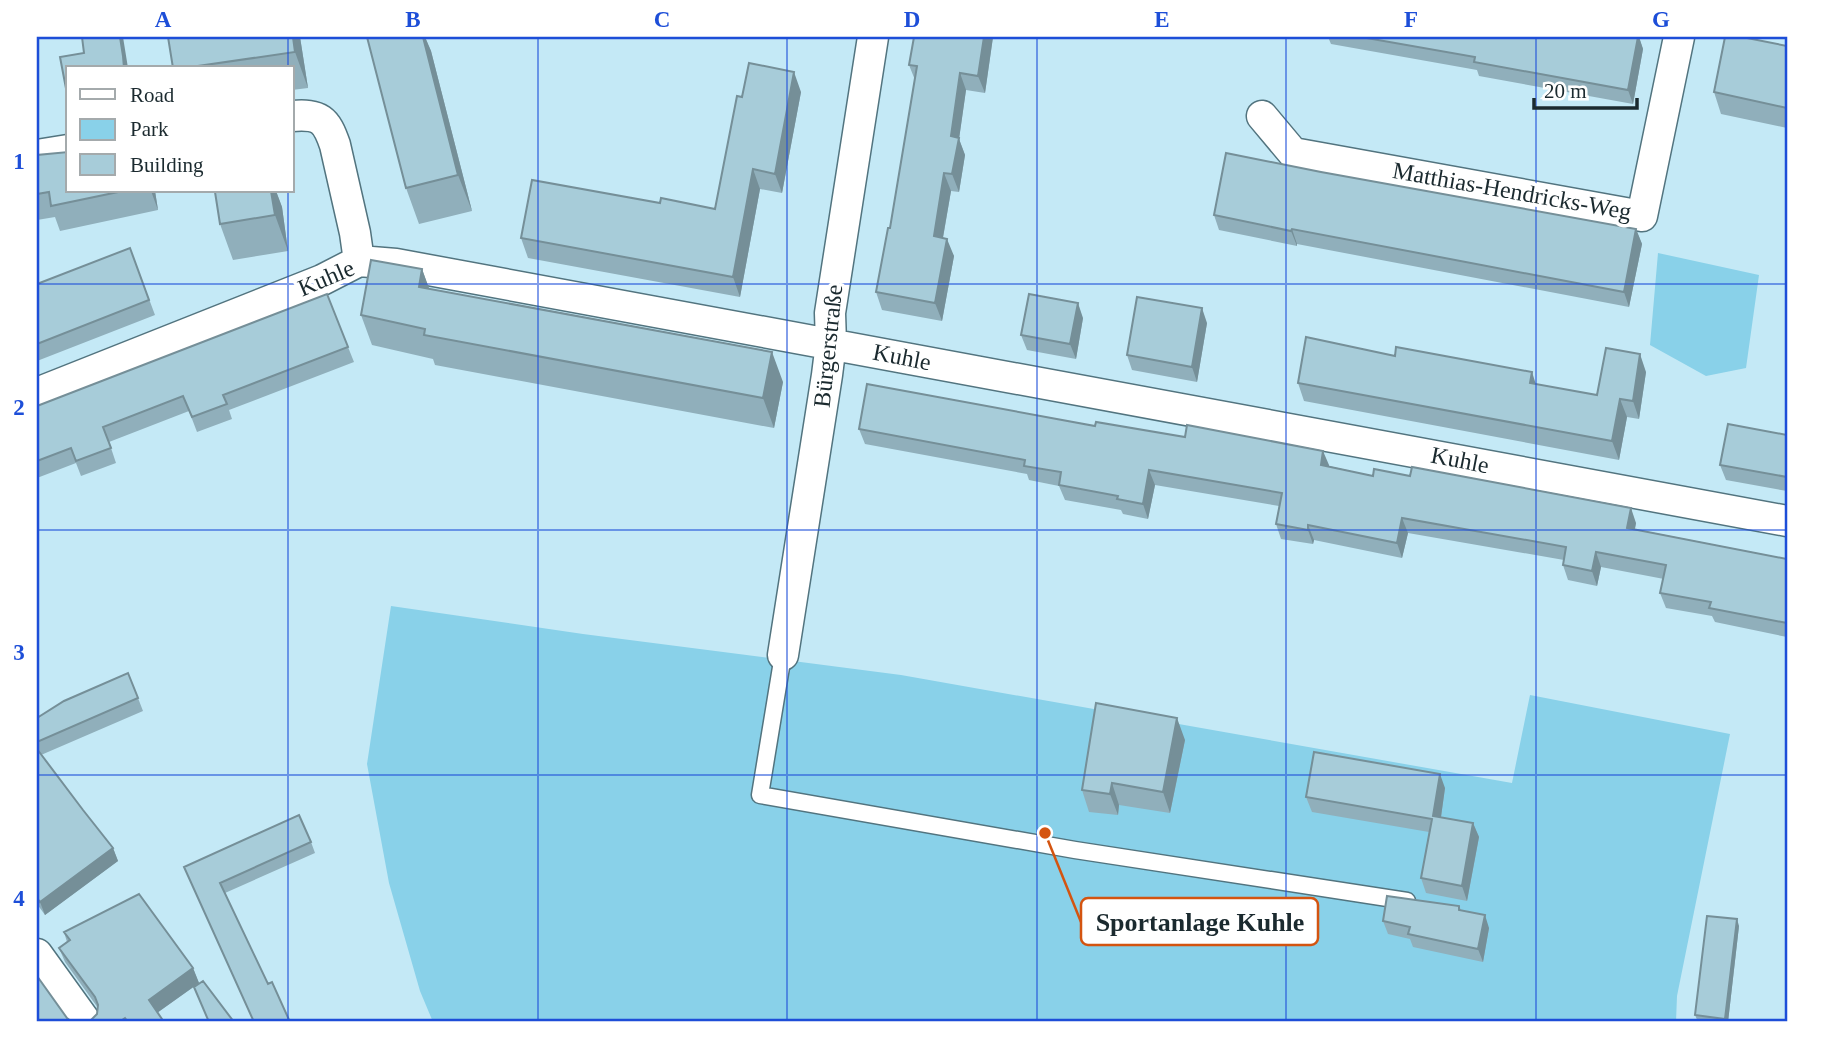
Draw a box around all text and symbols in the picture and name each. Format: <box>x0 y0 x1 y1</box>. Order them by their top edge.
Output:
text: A <box>155 7 172 32</box>
text: B <box>405 7 421 32</box>
text: C <box>654 7 670 32</box>
text: D <box>904 7 920 32</box>
text: E <box>1154 7 1170 32</box>
text: F <box>1404 7 1418 32</box>
text: G <box>1652 7 1670 32</box>
legend <box>66 66 294 192</box>
scale bar <box>1534 66 1637 110</box>
text: 20 m <box>1544 79 1587 103</box>
text: Road <box>130 83 175 107</box>
text: Park <box>130 117 169 141</box>
text: 1 <box>13 149 25 174</box>
text: Building <box>130 153 204 177</box>
street label: Matthias-Hendricks-Weg <box>1391 157 1633 225</box>
street label: Kuhle <box>294 255 358 301</box>
street label: Bürgerstraße <box>809 283 847 409</box>
street label: Kuhle <box>871 339 933 375</box>
text: 2 <box>13 395 25 420</box>
street label: Kuhle <box>1429 442 1491 478</box>
text: 3 <box>13 640 25 665</box>
text: 4 <box>13 886 25 911</box>
callout: Sportanlage Kuhle <box>1081 898 1318 945</box>
text: Sportanlage Kuhle <box>1096 908 1304 937</box>

